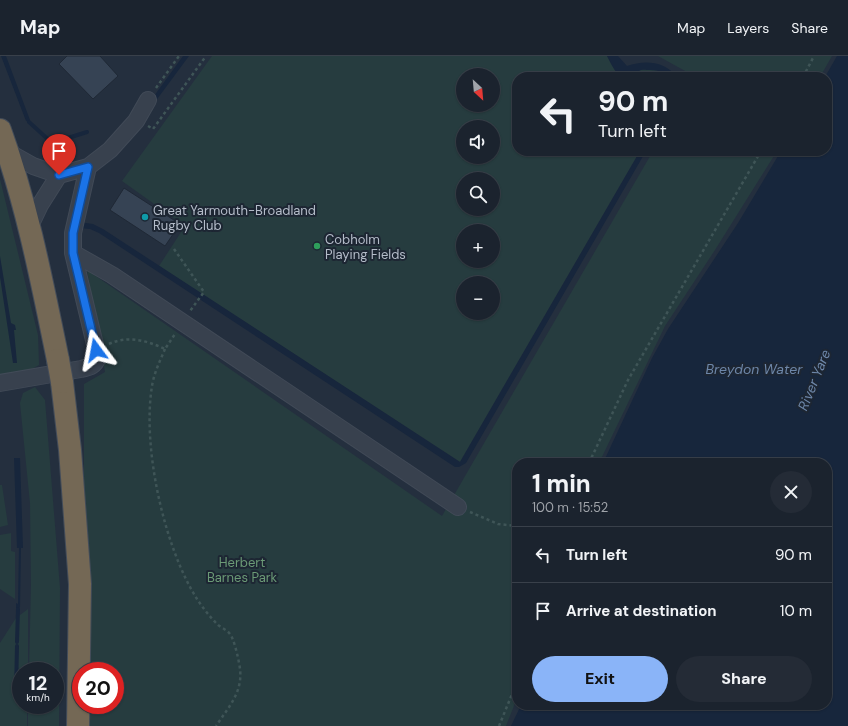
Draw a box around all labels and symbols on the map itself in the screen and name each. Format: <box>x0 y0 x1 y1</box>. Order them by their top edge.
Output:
north arrow <box>456 68 500 112</box>
pin <box>42 134 76 175</box>
place label: Great Yarmouth-Broadland Rugby Club <box>153 202 316 234</box>
marker: Great Yarmouth-Broadland Rugby Club <box>140 212 150 222</box>
place label: Cobholm Playing Fields <box>325 231 406 263</box>
marker: Cobholm Playing Fields <box>312 241 322 251</box>
position arrow <box>75 329 117 371</box>
water label: River Yare <box>794 347 834 413</box>
water label: Breydon Water <box>706 360 803 378</box>
park label: Herbert Barnes Park <box>207 554 278 586</box>
speed limit sign: 20 <box>72 662 124 714</box>

